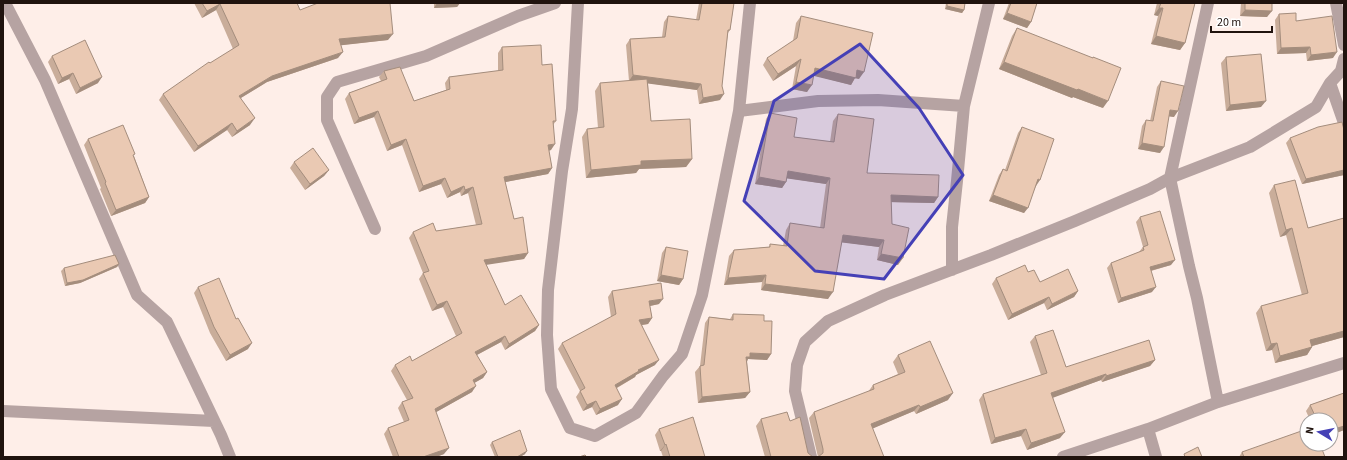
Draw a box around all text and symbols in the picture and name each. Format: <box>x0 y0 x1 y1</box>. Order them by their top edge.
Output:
scale bar <box>1211 8 1272 34</box>
text: 20 m <box>1217 14 1241 31</box>
north arrow <box>1299 412 1339 452</box>
text: N <box>1302 425 1318 435</box>

